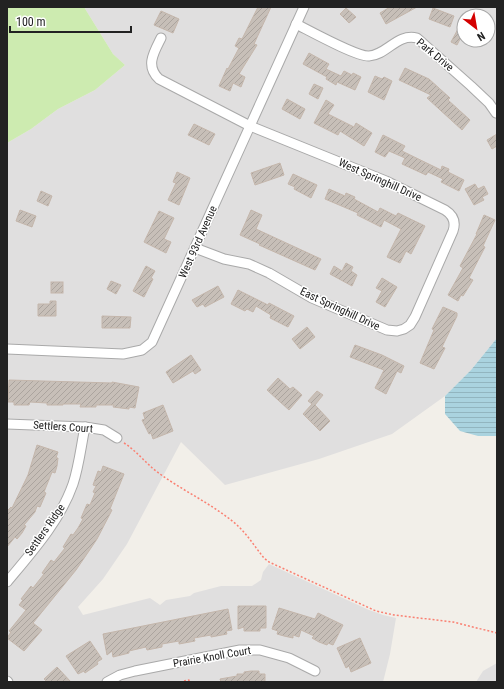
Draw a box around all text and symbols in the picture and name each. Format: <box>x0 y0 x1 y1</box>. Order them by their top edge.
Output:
scale bar <box>10 8 131 34</box>
north arrow <box>456 8 496 48</box>
text: 100 m <box>16 15 46 29</box>
text: N <box>474 29 487 44</box>
street label: Park Drive <box>414 36 456 74</box>
street label: West Springhill Drive <box>337 156 423 204</box>
street label: West 93rd Avenue <box>176 204 220 280</box>
street label: East Springhill Drive <box>298 285 382 333</box>
street label: Settlers Court <box>33 418 93 436</box>
street label: Settlers Ridge <box>22 502 68 558</box>
street label: Prairie Knoll Court <box>172 644 252 670</box>

